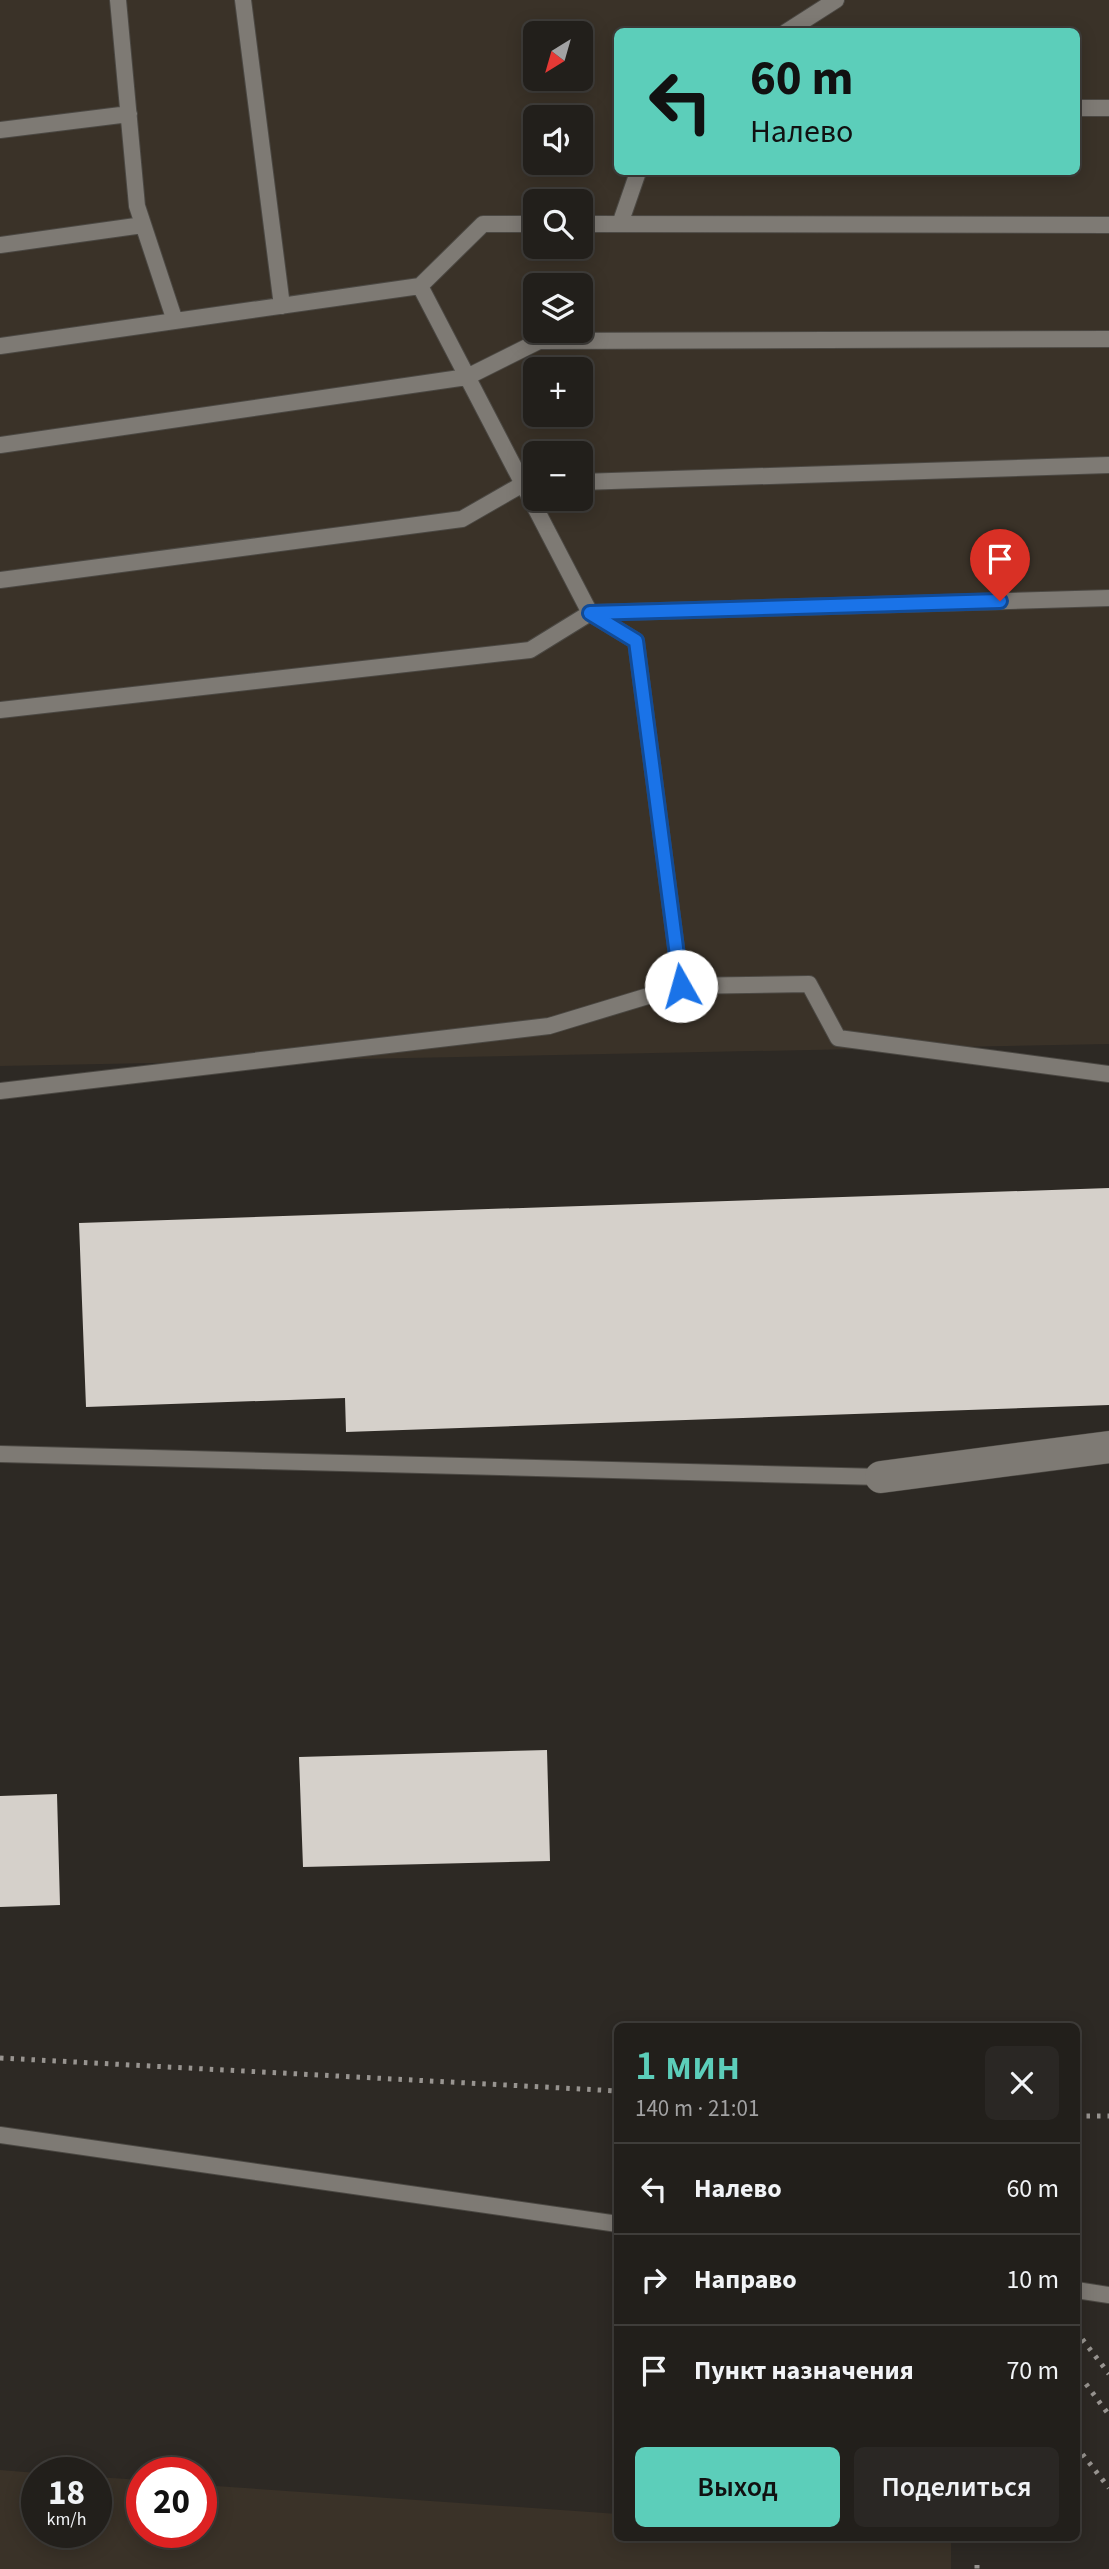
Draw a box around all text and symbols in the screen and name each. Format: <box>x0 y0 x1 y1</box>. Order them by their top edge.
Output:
north arrow <box>523 21 593 91</box>
map controls <box>523 21 593 511</box>
text: 60 m <box>750 44 854 114</box>
icon: left <box>635 56 726 147</box>
button: sound <box>523 105 593 175</box>
text: Налево <box>750 109 853 155</box>
button: search <box>523 189 593 259</box>
button: layers <box>523 273 593 343</box>
button: + <box>523 357 593 427</box>
button: − <box>523 441 593 511</box>
pin <box>970 529 1030 601</box>
icon: arrive <box>981 540 1019 578</box>
position arrow <box>644 949 718 1023</box>
text: 1 мин <box>635 2036 740 2096</box>
button: close <box>985 2046 1059 2120</box>
text: 140 m · 21:01 <box>635 2092 759 2125</box>
icon: left <box>635 2170 673 2208</box>
text: Налево <box>694 2170 782 2207</box>
text: 60 m <box>1006 2170 1059 2207</box>
icon: right <box>635 2261 673 2299</box>
text: Направо <box>694 2261 797 2298</box>
text: 10 m <box>1006 2261 1059 2298</box>
icon: arrive <box>635 2352 673 2390</box>
text: Пункт назначения <box>694 2352 914 2389</box>
text: 70 m <box>1006 2352 1059 2389</box>
button: Выход <box>635 2447 840 2527</box>
button: Поделиться <box>854 2447 1059 2527</box>
speed limit sign: 20 <box>126 2457 217 2548</box>
text: 18 <box>48 2468 85 2518</box>
text: km/h <box>47 2507 86 2532</box>

